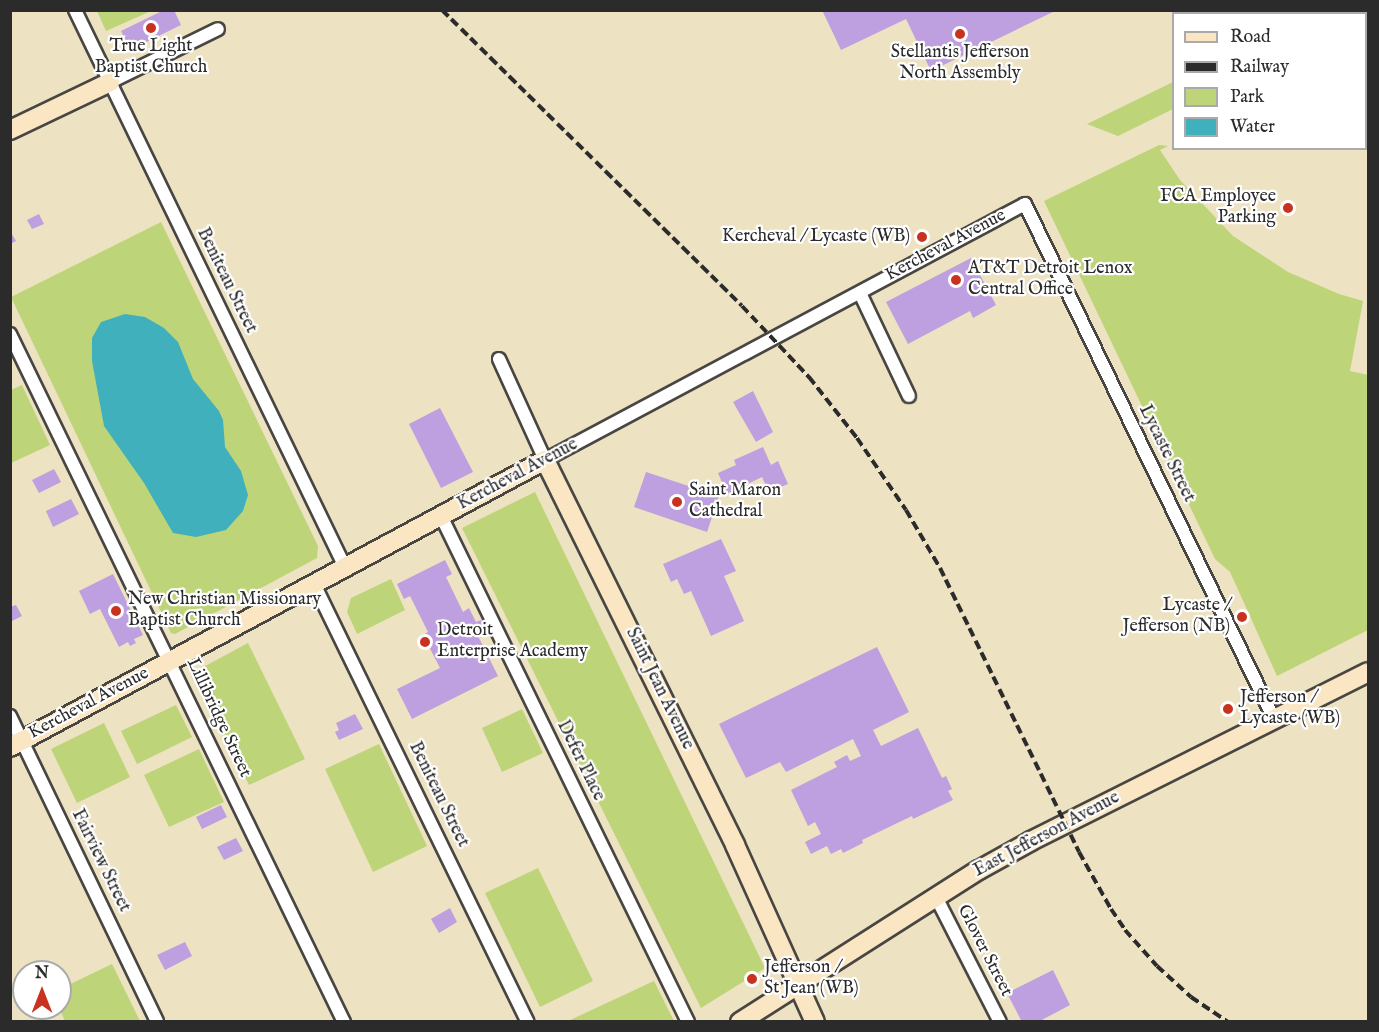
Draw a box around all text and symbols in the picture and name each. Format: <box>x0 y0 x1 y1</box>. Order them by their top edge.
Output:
legend <box>1172 12 1367 150</box>
marker: True Light Baptist Church <box>144 21 158 35</box>
text: Road <box>1230 26 1271 49</box>
marker: Stellantis Jefferson North Assembly <box>953 27 967 41</box>
place label: True Light Baptist Church <box>95 37 207 80</box>
place label: Stellantis Jefferson North Assembly <box>891 43 1029 86</box>
text: Railway <box>1230 56 1289 79</box>
text: Park <box>1230 86 1264 109</box>
text: Water <box>1230 116 1275 139</box>
place label: FCA Employee Parking <box>1160 187 1276 230</box>
marker: FCA Employee Parking <box>1281 201 1295 215</box>
street label: Kercheval Avenue <box>882 205 1010 287</box>
street label: Beniteau Street <box>191 225 261 337</box>
place label: Kercheval / Lycaste (WB) <box>722 226 910 248</box>
marker: Kercheval / Lycaste (WB) <box>915 230 929 244</box>
place label: AT&T Detroit Lenox Central Office <box>968 259 1132 302</box>
marker: AT&T Detroit Lenox Central Office <box>949 273 963 287</box>
street label: Lycaste Street <box>1133 402 1199 506</box>
street label: Kercheval Avenue <box>454 434 582 516</box>
place label: Saint Maron Cathedral <box>689 481 781 524</box>
marker: Saint Maron Cathedral <box>670 495 684 509</box>
place label: New Christian Missionary Baptist Church <box>128 590 321 632</box>
place label: Lycaste / Jefferson (NB) <box>1123 596 1230 638</box>
marker: New Christian Missionary Baptist Church <box>109 604 123 618</box>
marker: Lycaste / Jefferson (NB) <box>1235 610 1249 624</box>
place label: Detroit Enterprise Academy <box>437 621 588 664</box>
street label: Saint Jean Avenue <box>620 625 698 753</box>
marker: Detroit Enterprise Academy <box>418 635 432 649</box>
street label: Lillibridge Street <box>181 655 255 781</box>
street label: Kercheval Avenue <box>25 663 153 745</box>
place label: Jefferson / Lycaste (WB) <box>1240 688 1340 730</box>
marker: Jefferson / Lycaste (WB) <box>1221 702 1235 716</box>
street label: Defer Place <box>551 717 609 805</box>
street label: Beniteau Street <box>403 739 473 851</box>
street label: East Jefferson Avenue <box>970 787 1124 883</box>
street label: Fairview Street <box>66 806 134 916</box>
street label: Glover Street <box>952 902 1016 1000</box>
place label: Jefferson / St Jean (WB) <box>764 958 859 1000</box>
north arrow <box>12 960 72 1020</box>
text: N <box>35 964 49 984</box>
marker: Jefferson / St Jean (WB) <box>745 972 759 986</box>

